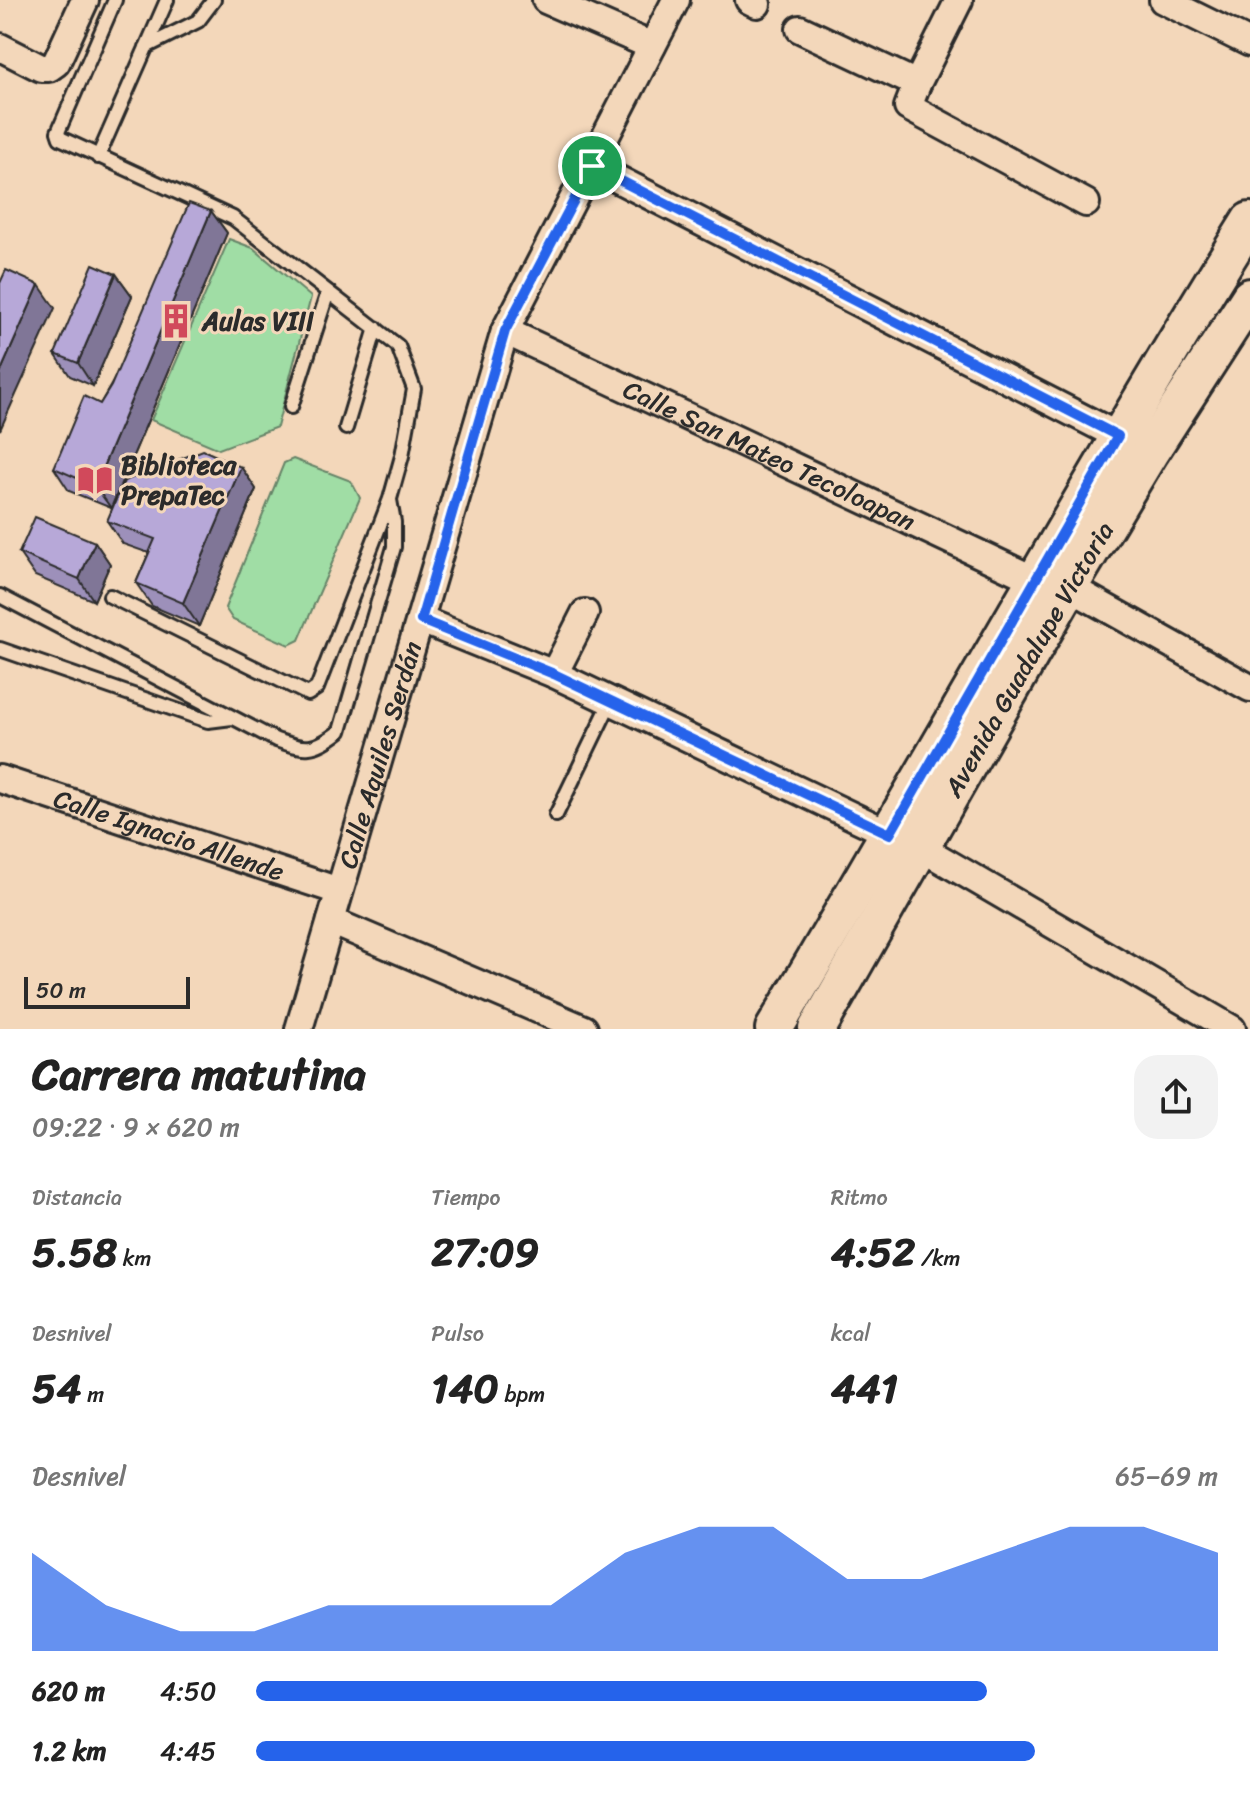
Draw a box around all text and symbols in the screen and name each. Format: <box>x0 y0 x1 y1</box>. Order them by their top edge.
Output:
pin <box>558 132 626 200</box>
icon: arrive <box>570 144 614 188</box>
place label: Aulas VIII <box>201 298 315 344</box>
building icon: Aulas VIII <box>157 302 195 340</box>
street label: Calle San Mateo Tecoloapan <box>615 367 923 544</box>
place label: Biblioteca PrepaTec <box>121 442 237 518</box>
library icon: Biblioteca PrepaTec <box>76 461 114 499</box>
street label: Avenida Guadalupe Victoria <box>930 512 1126 807</box>
street label: Calle Aquiles Serdán <box>325 635 435 874</box>
street label: Calle Ignacio Allende <box>48 775 290 894</box>
text: 50 m <box>36 971 86 1010</box>
scale bar <box>24 973 190 1009</box>
text: Carrera matutina <box>32 1035 366 1113</box>
button: share <box>1134 1055 1218 1139</box>
text: 09:22 · 9 × 620 m <box>32 1104 240 1150</box>
text: Distancia <box>32 1178 122 1217</box>
text: Tiempo <box>431 1178 500 1217</box>
text: Ritmo <box>831 1178 888 1217</box>
text: 5.58 <box>32 1217 117 1288</box>
text: 27:09 <box>431 1217 539 1288</box>
text: 4:52 <box>831 1217 915 1288</box>
text: km <box>117 1239 151 1278</box>
text: /km <box>915 1239 960 1278</box>
text: Desnivel <box>32 1314 112 1353</box>
text: Pulso <box>431 1314 484 1353</box>
text: kcal <box>831 1314 871 1353</box>
text: 54 <box>32 1353 81 1424</box>
text: 140 <box>431 1353 499 1424</box>
text: 441 <box>831 1353 898 1424</box>
text: m <box>81 1375 104 1414</box>
text: bpm <box>499 1375 545 1414</box>
text: Desnivel <box>32 1453 126 1499</box>
text: 65–69 m <box>1115 1453 1218 1499</box>
text: 620 m <box>32 1668 105 1714</box>
text: 4:50 <box>160 1668 216 1714</box>
text: 1.2 km <box>32 1728 107 1774</box>
text: 4:45 <box>160 1728 216 1774</box>

